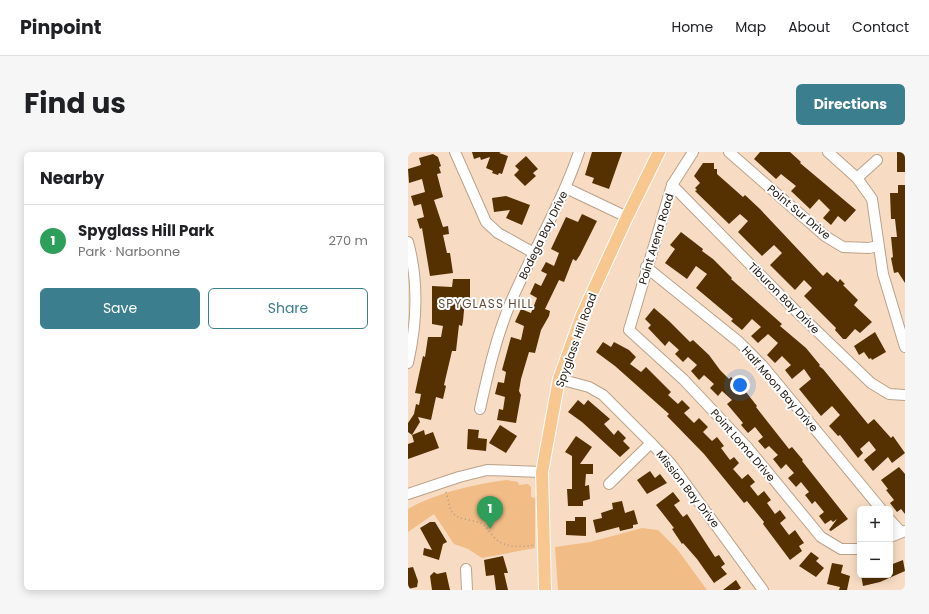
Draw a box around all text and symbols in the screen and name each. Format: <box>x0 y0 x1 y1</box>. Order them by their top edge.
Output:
text: Pinpoint <box>20 14 101 41</box>
text: Home <box>671 17 713 37</box>
text: Map <box>735 17 766 37</box>
text: About <box>788 17 830 37</box>
text: Contact <box>852 17 909 37</box>
text: Find us <box>24 84 126 123</box>
button: Directions <box>796 84 905 125</box>
text: Nearby <box>40 166 104 190</box>
street label: Point Sur Drive <box>764 181 834 243</box>
street label: Bodega Bay Drive <box>515 188 571 282</box>
street label: Point Arena Road <box>635 191 677 287</box>
text: Spyglass Hill Park <box>78 220 214 241</box>
text: 1 <box>51 231 55 250</box>
text: 270 m <box>328 231 368 250</box>
text: Park · Narbonne <box>78 242 180 261</box>
street label: Tiburon Bay Drive <box>745 259 823 337</box>
button: Save <box>40 288 200 329</box>
button: Share <box>208 288 368 329</box>
street label: Spyglass Hill Road <box>551 291 601 389</box>
district label: SPYGLASS HILL <box>438 295 534 312</box>
street label: Half Moon Bay Drive <box>738 343 822 435</box>
your location <box>730 375 750 395</box>
street label: Point Loma Drive <box>707 405 779 485</box>
street label: Mission Bay Drive <box>653 447 723 531</box>
pin: 1 <box>477 496 503 529</box>
map controls <box>857 506 893 578</box>
button: + <box>857 506 893 542</box>
button: − <box>857 542 893 578</box>

